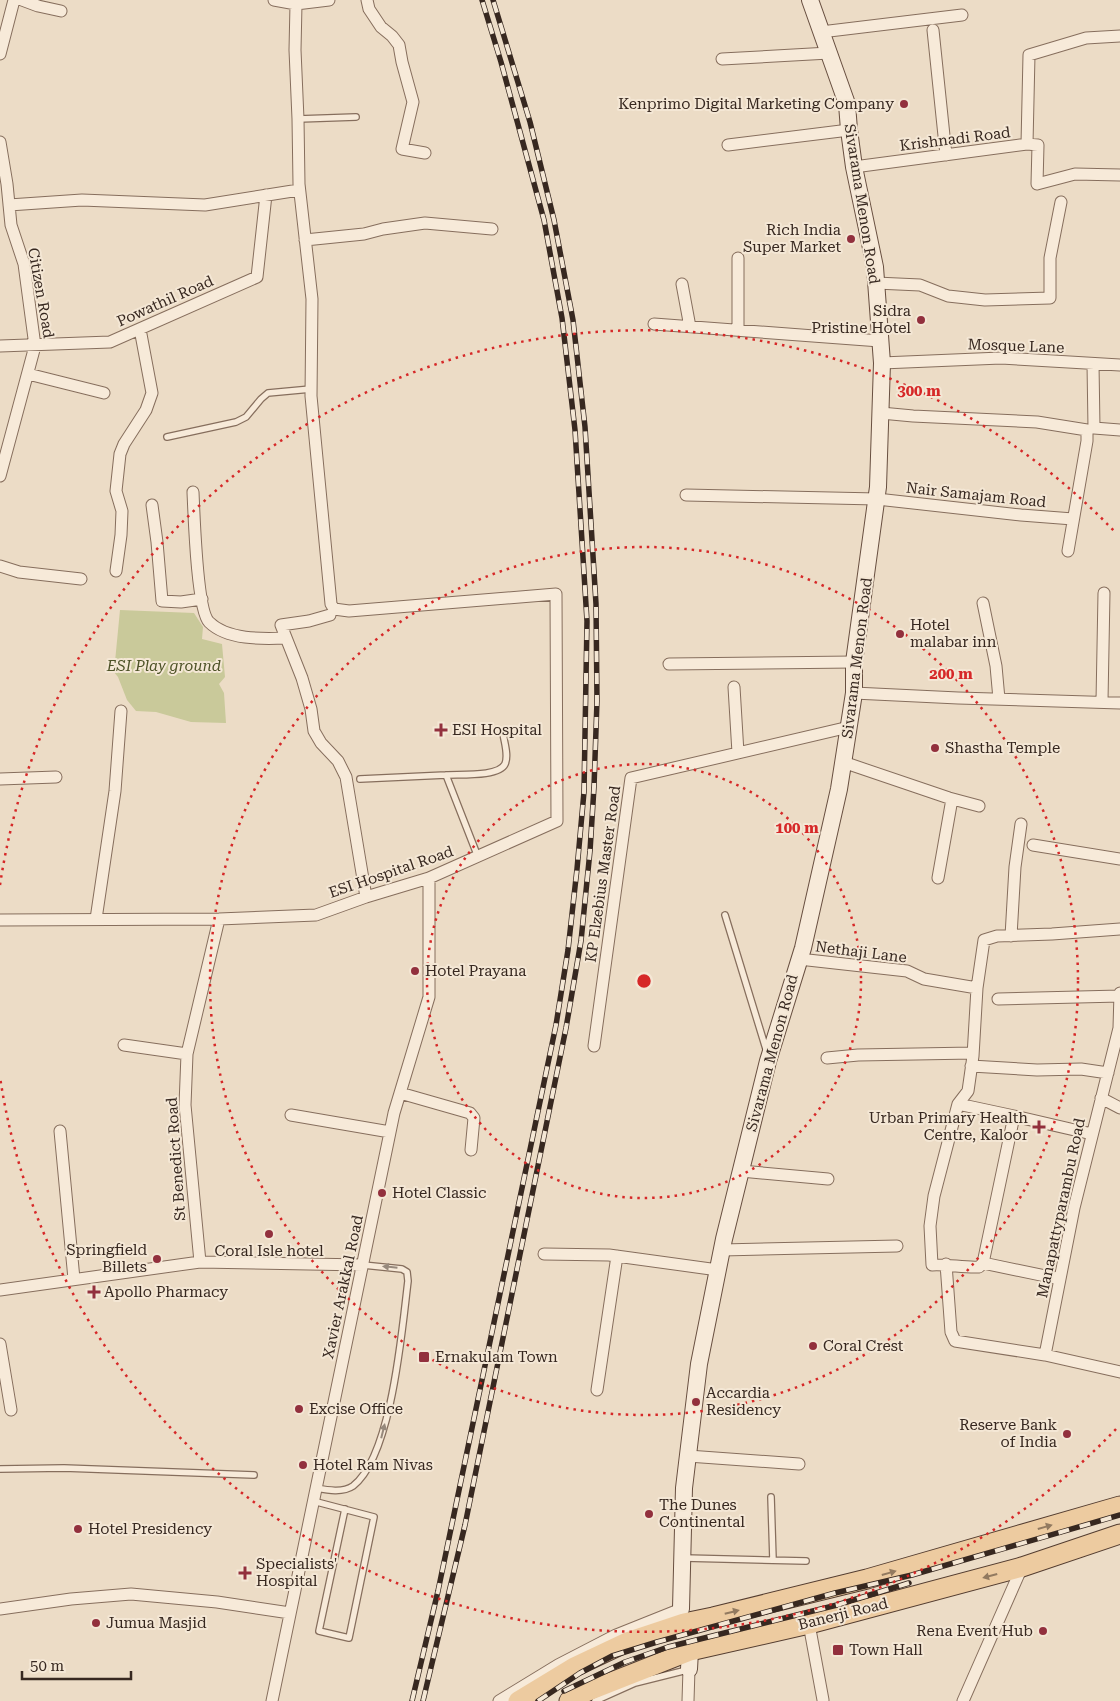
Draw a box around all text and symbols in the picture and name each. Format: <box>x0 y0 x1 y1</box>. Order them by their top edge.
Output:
place label: Kenprimo Digital Marketing Company <box>618 95 894 113</box>
marker: Kenprimo Digital Marketing Company <box>898 98 910 110</box>
street label: Sivarama Menon Road <box>840 123 884 286</box>
street label: Krishnadi Road <box>899 123 1012 155</box>
place label: Rich India Super Market <box>743 221 841 256</box>
marker: Rich India Super Market <box>845 233 857 245</box>
street label: Citizen Road <box>24 246 58 340</box>
street label: Powathil Road <box>114 272 216 330</box>
place label: Sidra Pristine Hotel <box>811 302 911 337</box>
marker: Sidra Pristine Hotel <box>915 314 927 326</box>
street label: Mosque Lane <box>967 335 1065 357</box>
text: 300 m <box>897 382 941 400</box>
street label: Nair Samajam Road <box>905 479 1047 511</box>
street label: Sivarama Menon Road <box>838 576 876 739</box>
place label: Hotel malabar inn <box>910 616 997 651</box>
marker: Hotel malabar inn <box>894 628 906 640</box>
park label: ESI Play ground <box>106 657 221 675</box>
text: 200 m <box>929 665 973 683</box>
place label: ESI Hospital <box>452 721 542 739</box>
marker: ESI Hospital <box>434 723 448 737</box>
place label: Shastha Temple <box>945 739 1060 757</box>
marker: Shastha Temple <box>929 742 941 754</box>
street label: KP Elzebius Master Road <box>582 784 624 964</box>
text: 100 m <box>775 819 819 837</box>
street label: ESI Hospital Road <box>326 842 456 902</box>
street label: Nethaji Lane <box>814 937 908 967</box>
place label: Hotel Prayana <box>425 962 526 980</box>
marker: Hotel Prayana <box>409 965 421 977</box>
centre of rings <box>635 972 653 990</box>
street label: Sivarama Menon Road <box>742 972 802 1134</box>
street label: St Benedict Road <box>163 1096 189 1221</box>
place label: Urban Primary Health Centre, Kaloor <box>869 1109 1028 1144</box>
street label: Manapattyparambu Road <box>1033 1116 1089 1300</box>
marker: Urban Primary Health Centre, Kaloor <box>1032 1120 1046 1134</box>
place label: Hotel Classic <box>392 1184 486 1202</box>
marker: Hotel Classic <box>376 1187 388 1199</box>
street label: Xavier Arakkal Road <box>319 1213 367 1361</box>
marker: Coral Isle hotel <box>263 1228 275 1240</box>
place label: Springfield Billets <box>66 1241 147 1276</box>
place label: Coral Isle hotel <box>214 1242 324 1260</box>
marker: Springfield Billets <box>151 1253 163 1265</box>
one-way arrow <box>382 1263 398 1271</box>
place label: Apollo Pharmacy <box>104 1283 228 1301</box>
marker: Apollo Pharmacy <box>88 1286 100 1298</box>
place label: Coral Crest <box>823 1337 904 1355</box>
marker: Coral Crest <box>807 1340 819 1352</box>
place label: Ernakulam Town <box>435 1348 558 1366</box>
marker: Ernakulam Town <box>417 1350 431 1364</box>
place label: Accardia Residency <box>706 1384 781 1419</box>
marker: Accardia Residency <box>690 1396 702 1408</box>
place label: Excise Office <box>309 1400 403 1418</box>
marker: Excise Office <box>293 1403 305 1415</box>
place label: Reserve Bank of India <box>959 1416 1057 1451</box>
one-way arrow <box>379 1424 387 1439</box>
marker: Reserve Bank of India <box>1061 1428 1073 1440</box>
place label: Hotel Ram Nivas <box>313 1456 433 1474</box>
marker: Hotel Ram Nivas <box>297 1459 309 1471</box>
place label: The Dunes Continental <box>659 1496 745 1531</box>
marker: The Dunes Continental <box>643 1508 655 1520</box>
place label: Hotel Presidency <box>88 1520 212 1538</box>
marker: Hotel Presidency <box>72 1523 84 1535</box>
one-way arrow <box>1038 1523 1053 1531</box>
place label: Specialists' Hospital <box>256 1555 337 1590</box>
marker: Specialists' Hospital <box>238 1566 252 1580</box>
one-way arrow <box>882 1568 897 1576</box>
one-way arrow <box>983 1572 998 1580</box>
street label: Banerji Road <box>796 1594 890 1634</box>
one-way arrow <box>724 1608 739 1616</box>
place label: Jumua Masjid <box>106 1614 207 1632</box>
marker: Jumua Masjid <box>90 1617 102 1629</box>
place label: Rena Event Hub <box>916 1622 1033 1640</box>
marker: Rena Event Hub <box>1037 1625 1049 1637</box>
place label: Town Hall <box>849 1641 923 1659</box>
marker: Town Hall <box>831 1643 845 1657</box>
scale bar <box>22 1648 131 1680</box>
text: 50 m <box>30 1657 65 1675</box>

